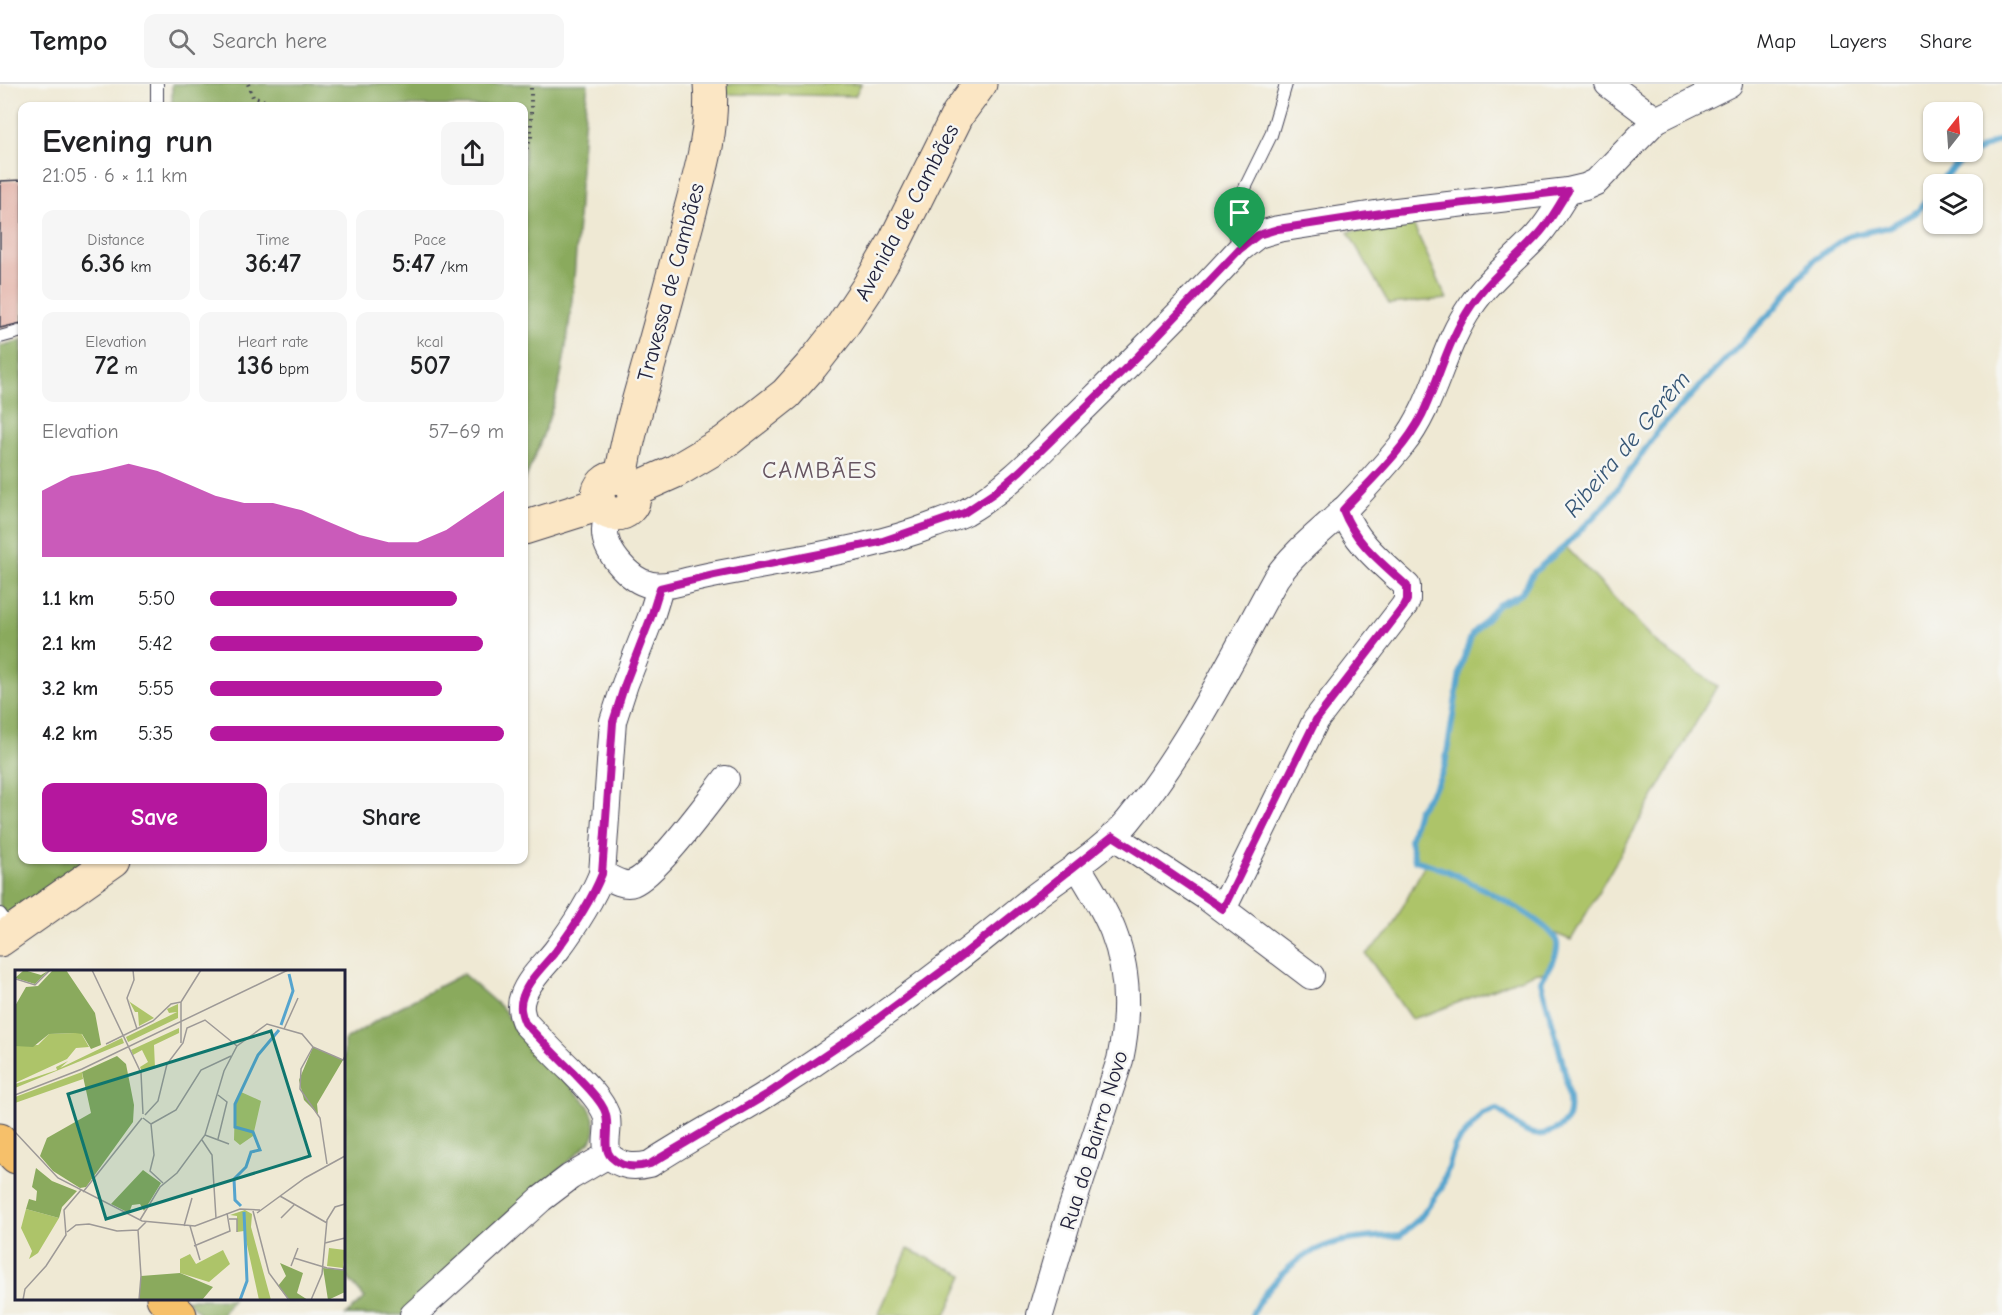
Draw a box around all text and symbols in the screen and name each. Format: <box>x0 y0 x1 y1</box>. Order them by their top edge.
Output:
search box <box>144 14 564 68</box>
text: Tempo <box>30 25 108 57</box>
icon: search <box>165 25 198 58</box>
text: Search here <box>213 28 327 54</box>
text: Map <box>1757 29 1796 53</box>
text: Layers <box>1829 29 1887 53</box>
text: Share <box>1920 29 1972 53</box>
north arrow <box>1923 102 1983 162</box>
map controls <box>1923 102 1983 234</box>
street label: Avenida de Cambães <box>849 120 964 305</box>
text: Evening run <box>42 122 213 160</box>
button: share <box>441 122 504 185</box>
text: 21:05 · 6 × 1.1 km <box>42 164 187 187</box>
button: layers <box>1923 174 1983 234</box>
street label: Travessa de Cambães <box>632 180 710 384</box>
pin <box>1214 187 1265 249</box>
icon: arrive <box>1223 196 1256 229</box>
text: Distance <box>87 231 145 249</box>
text: Time <box>256 231 290 249</box>
text: Pace <box>414 231 446 249</box>
text: 6.36 <box>80 249 125 279</box>
text: 36:47 <box>245 249 301 279</box>
text: 5:47 <box>392 249 435 279</box>
text: km <box>125 258 152 276</box>
text: /km <box>435 258 468 276</box>
text: Elevation <box>85 333 147 351</box>
text: Heart rate <box>238 333 308 351</box>
text: kcal <box>417 333 443 351</box>
text: 72 <box>94 351 119 381</box>
text: 136 <box>237 351 274 381</box>
text: 507 <box>410 351 450 381</box>
text: m <box>119 360 138 378</box>
text: bpm <box>274 360 309 378</box>
water label: Ribeira de Gerêm <box>1558 365 1696 523</box>
text: Elevation <box>42 420 119 443</box>
text: 57–69 m <box>429 420 504 443</box>
district label: CAMBÃES <box>762 456 878 484</box>
text: 1.1 km <box>42 587 94 610</box>
text: 5:50 <box>138 587 175 610</box>
text: 2.1 km <box>42 632 96 655</box>
text: 5:42 <box>138 632 173 655</box>
text: 3.2 km <box>42 677 98 700</box>
text: 5:55 <box>138 677 174 700</box>
text: 4.2 km <box>42 722 98 745</box>
text: 5:35 <box>138 722 173 745</box>
button: Save <box>42 783 267 852</box>
button: Share <box>279 783 504 852</box>
inset map <box>15 970 345 1300</box>
street label: Rua do Bairro Novo <box>1054 1048 1134 1233</box>

